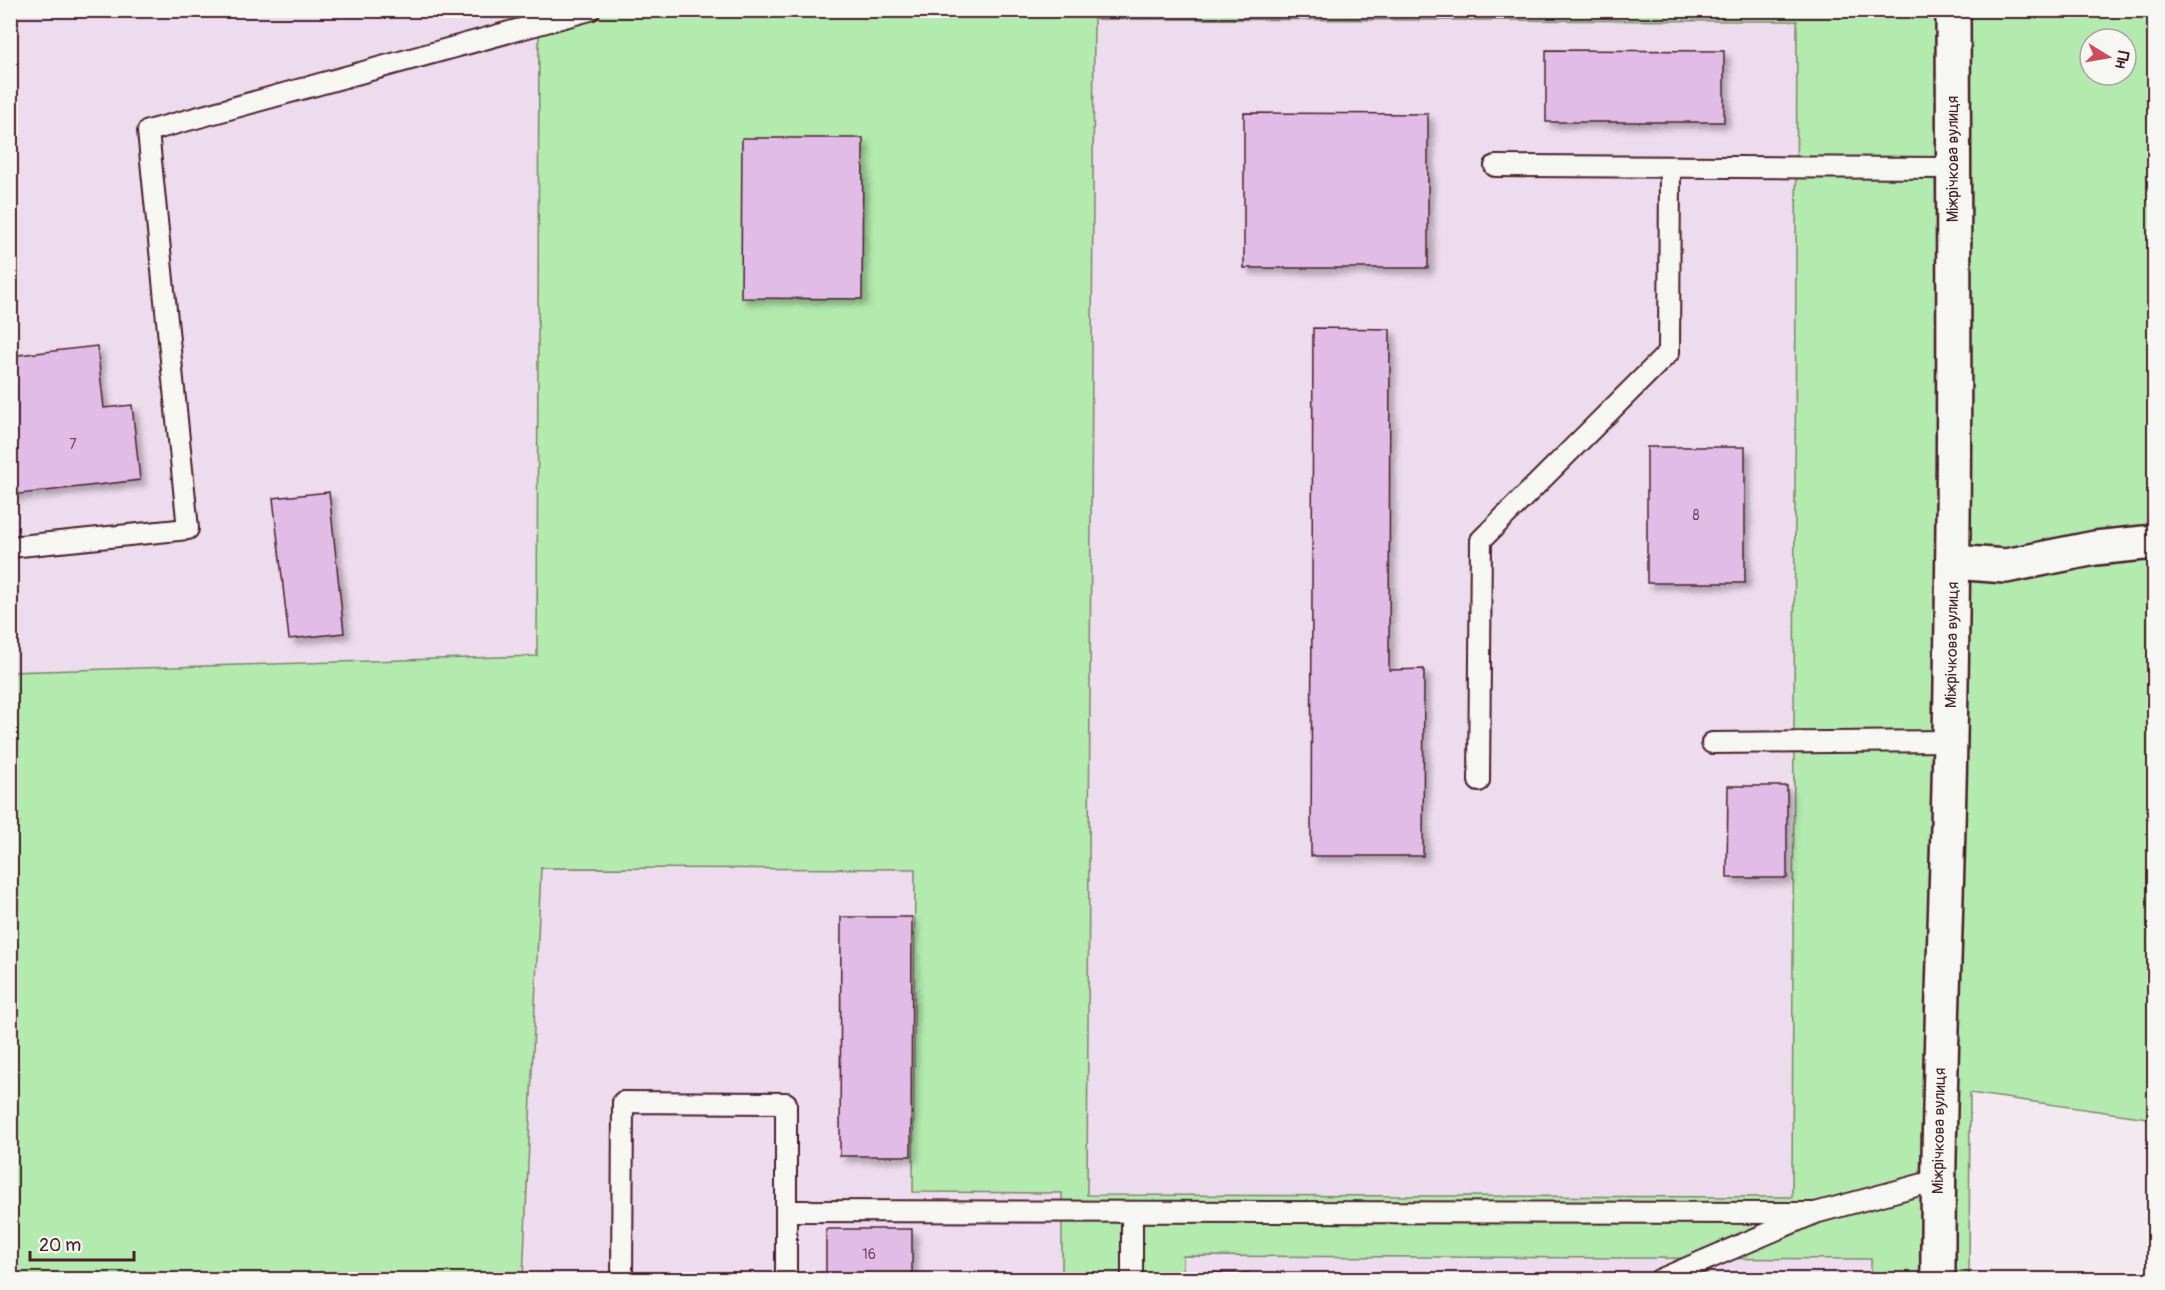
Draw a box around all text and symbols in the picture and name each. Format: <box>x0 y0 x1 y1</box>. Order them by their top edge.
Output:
north arrow <box>2078 27 2138 87</box>
text: Пн <box>2110 49 2133 70</box>
street label: Міжрічкова вулиця <box>1943 96 1963 222</box>
house number: 7 <box>69 436 77 453</box>
house number: 8 <box>1692 507 1700 524</box>
street label: Міжрічкова вулиця <box>1941 582 1963 708</box>
street label: Міжрічкова вулиця <box>1928 1068 1950 1194</box>
scale bar <box>30 1224 134 1262</box>
text: 20 m <box>39 1234 81 1257</box>
house number: 16 <box>862 1246 876 1263</box>

